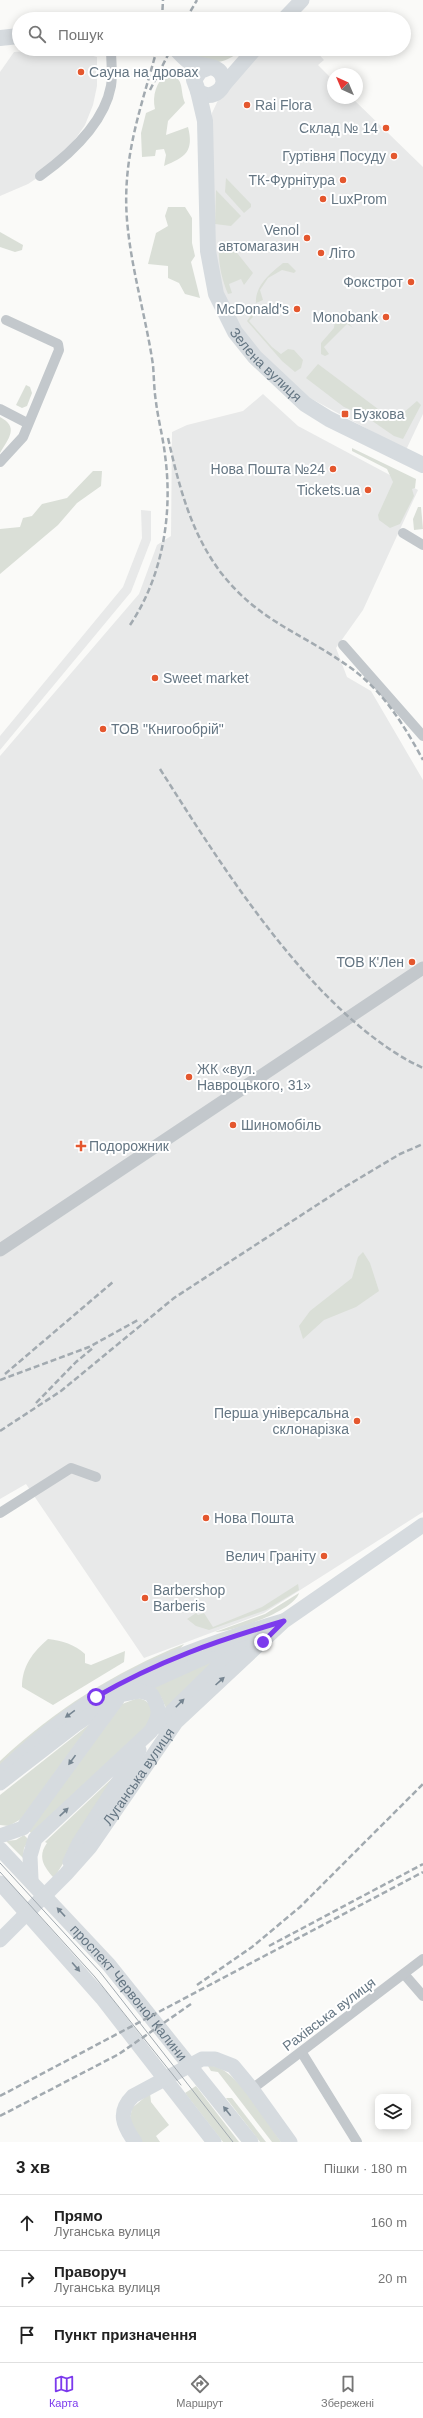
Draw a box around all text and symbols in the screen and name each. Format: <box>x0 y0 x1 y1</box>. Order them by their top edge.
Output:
search box <box>12 12 411 56</box>
icon: search <box>26 23 48 45</box>
text: Пошук <box>58 26 103 43</box>
place label: Сауна на дровах <box>89 64 199 80</box>
marker: Сауна на дровах <box>76 67 86 77</box>
north arrow <box>327 68 363 104</box>
place label: Rai Flora <box>255 97 312 113</box>
marker: Rai Flora <box>242 100 252 110</box>
place label: Склад № 14 <box>299 120 378 136</box>
marker: Склад № 14 <box>381 123 391 133</box>
place label: Гуртівня Посуду <box>282 148 386 164</box>
marker: Гуртівня Посуду <box>389 151 399 161</box>
place label: ТК-Фурнітура <box>249 172 335 188</box>
marker: ТК-Фурнітура <box>338 175 348 185</box>
place label: LuxProm <box>331 191 387 207</box>
marker: LuxProm <box>318 194 328 204</box>
place label: Venol автомагазин <box>218 222 299 254</box>
marker: Venol автомагазин <box>302 233 312 243</box>
place label: Літо <box>329 245 356 261</box>
marker: Літо <box>316 248 326 258</box>
place label: Фокстрот <box>343 274 404 290</box>
marker: Фокстрот <box>406 277 416 287</box>
place label: McDonald's <box>216 301 289 317</box>
marker: McDonald's <box>292 304 302 314</box>
place label: Monobank <box>313 309 379 325</box>
marker: Monobank <box>381 312 391 322</box>
street label: Зелена вулиця <box>227 324 305 405</box>
place label: Бузкова <box>353 406 405 422</box>
marker: Бузкова <box>340 409 350 419</box>
place label: Нова Пошта №24 <box>211 461 325 477</box>
marker: Нова Пошта №24 <box>328 464 338 474</box>
place label: Tickets.ua <box>297 482 360 498</box>
marker: Tickets.ua <box>363 485 373 495</box>
place label: Sweet market <box>163 670 249 686</box>
marker: Sweet market <box>150 673 160 683</box>
place label: ТОВ "Книгообрiй" <box>111 721 224 737</box>
marker: ТОВ "Книгообрiй" <box>98 724 108 734</box>
place label: ТОВ К'Лен <box>336 954 404 970</box>
marker: ТОВ К'Лен <box>407 957 417 967</box>
place label: ЖК «вул. Навроцького, 31» <box>197 1061 311 1093</box>
marker: ЖК «вул. Навроцького, 31» <box>184 1072 194 1082</box>
place label: Шиномобіль <box>241 1117 321 1133</box>
marker: Шиномобіль <box>228 1120 238 1130</box>
place label: Подорожник <box>89 1138 170 1154</box>
marker: Подорожник <box>76 1141 86 1151</box>
place label: Перша універсальна склонарізка <box>214 1405 349 1437</box>
marker: Перша універсальна склонарізка <box>352 1416 362 1426</box>
place label: Нова Пошта <box>214 1510 294 1526</box>
marker: Нова Пошта <box>201 1513 211 1523</box>
place label: Велич Граніту <box>225 1548 316 1564</box>
marker: Велич Граніту <box>319 1551 329 1561</box>
place label: Barbershop Barberis <box>153 1582 226 1614</box>
marker: Barbershop Barberis <box>140 1593 150 1603</box>
route end <box>254 1633 272 1651</box>
one-way arrow <box>216 1677 225 1686</box>
route start <box>87 1688 105 1706</box>
one-way arrow <box>175 1698 185 1708</box>
one-way arrow <box>64 1710 75 1718</box>
street label: Луганська вулиця <box>99 1725 178 1828</box>
one-way arrow <box>68 1755 76 1766</box>
one-way arrow <box>59 1807 69 1817</box>
one-way arrow <box>56 1907 65 1917</box>
street label: проспект Червоної Калини <box>67 1921 191 2064</box>
one-way arrow <box>71 1962 80 1972</box>
street label: Рахівська вулиця <box>280 1974 378 2054</box>
map controls <box>375 2094 411 2130</box>
button: layers <box>375 2094 411 2130</box>
one-way arrow <box>222 2106 231 2117</box>
text: 3 хв <box>16 2158 50 2177</box>
text: Пішки · 180 m <box>324 2161 407 2176</box>
text: Прямо <box>54 2207 103 2224</box>
icon: ahead <box>16 2212 38 2234</box>
text: 160 m <box>371 2215 407 2230</box>
text: Луганська вулиця <box>54 2224 160 2239</box>
text: Праворуч <box>54 2263 127 2280</box>
icon: right <box>16 2268 38 2290</box>
text: 20 m <box>378 2271 407 2286</box>
text: Луганська вулиця <box>54 2280 160 2295</box>
icon: arrive <box>16 2324 38 2346</box>
text: Пункт призначення <box>54 2326 197 2343</box>
tab: Карта <box>49 2373 78 2409</box>
tab: Маршрут <box>176 2373 223 2409</box>
tab: Збережені <box>321 2373 374 2409</box>

